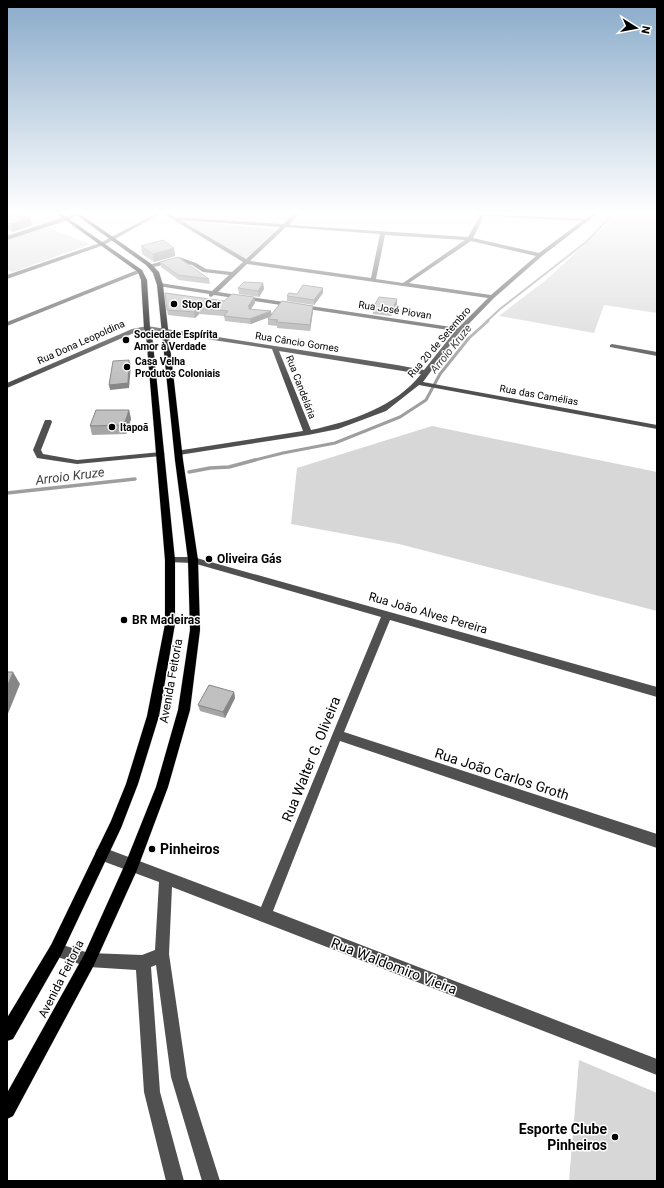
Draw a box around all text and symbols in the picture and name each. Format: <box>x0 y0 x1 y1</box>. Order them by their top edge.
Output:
north arrow <box>616 8 656 48</box>
text: N <box>638 25 652 35</box>
marker: Stop Car <box>169 299 179 309</box>
place label: Stop Car <box>182 299 221 310</box>
street label: Rua José Piovan <box>358 299 432 321</box>
street label: Rua 20 de Setembro <box>405 304 473 380</box>
street label: Rua Dona Leopoldina <box>36 318 126 366</box>
water label: Arroio Kruze <box>427 322 475 377</box>
place label: Sociedade Espírita Amor à Verdade <box>134 329 218 352</box>
street label: Rua Câncio Gomes <box>254 330 340 354</box>
marker: Sociedade Espírita Amor à Verdade <box>121 335 131 345</box>
street label: Rua Candelária <box>284 354 318 420</box>
place label: Casa Velha Produtos Coloniais <box>135 356 220 379</box>
marker: Casa Velha Produtos Coloniais <box>122 362 132 372</box>
street label: Rua das Camélias <box>499 383 579 407</box>
marker: Itapoã <box>107 422 117 432</box>
place label: Itapoã <box>120 422 149 433</box>
water label: Arroio Kruze <box>34 464 106 488</box>
place label: Oliveira Gás <box>217 552 282 566</box>
marker: Oliveira Gás <box>204 554 214 564</box>
street label: Rua João Alves Pereira <box>367 589 489 637</box>
place label: BR Madeiras <box>132 613 200 627</box>
marker: BR Madeiras <box>119 615 129 625</box>
street label: Avenida Feitoria <box>157 638 185 724</box>
street label: Rua Walter G. Oliveira <box>279 694 343 824</box>
street label: Rua João Carlos Groth <box>433 745 571 803</box>
place label: Pinheiros <box>160 841 220 857</box>
marker: Pinheiros <box>147 844 157 854</box>
street label: Rua Waldomiro Vieira <box>329 935 459 997</box>
street label: Avenida Feitoria <box>35 938 87 1020</box>
place label: Esporte Clube Pinheiros <box>519 1121 607 1153</box>
marker: Esporte Clube Pinheiros <box>610 1132 620 1142</box>

